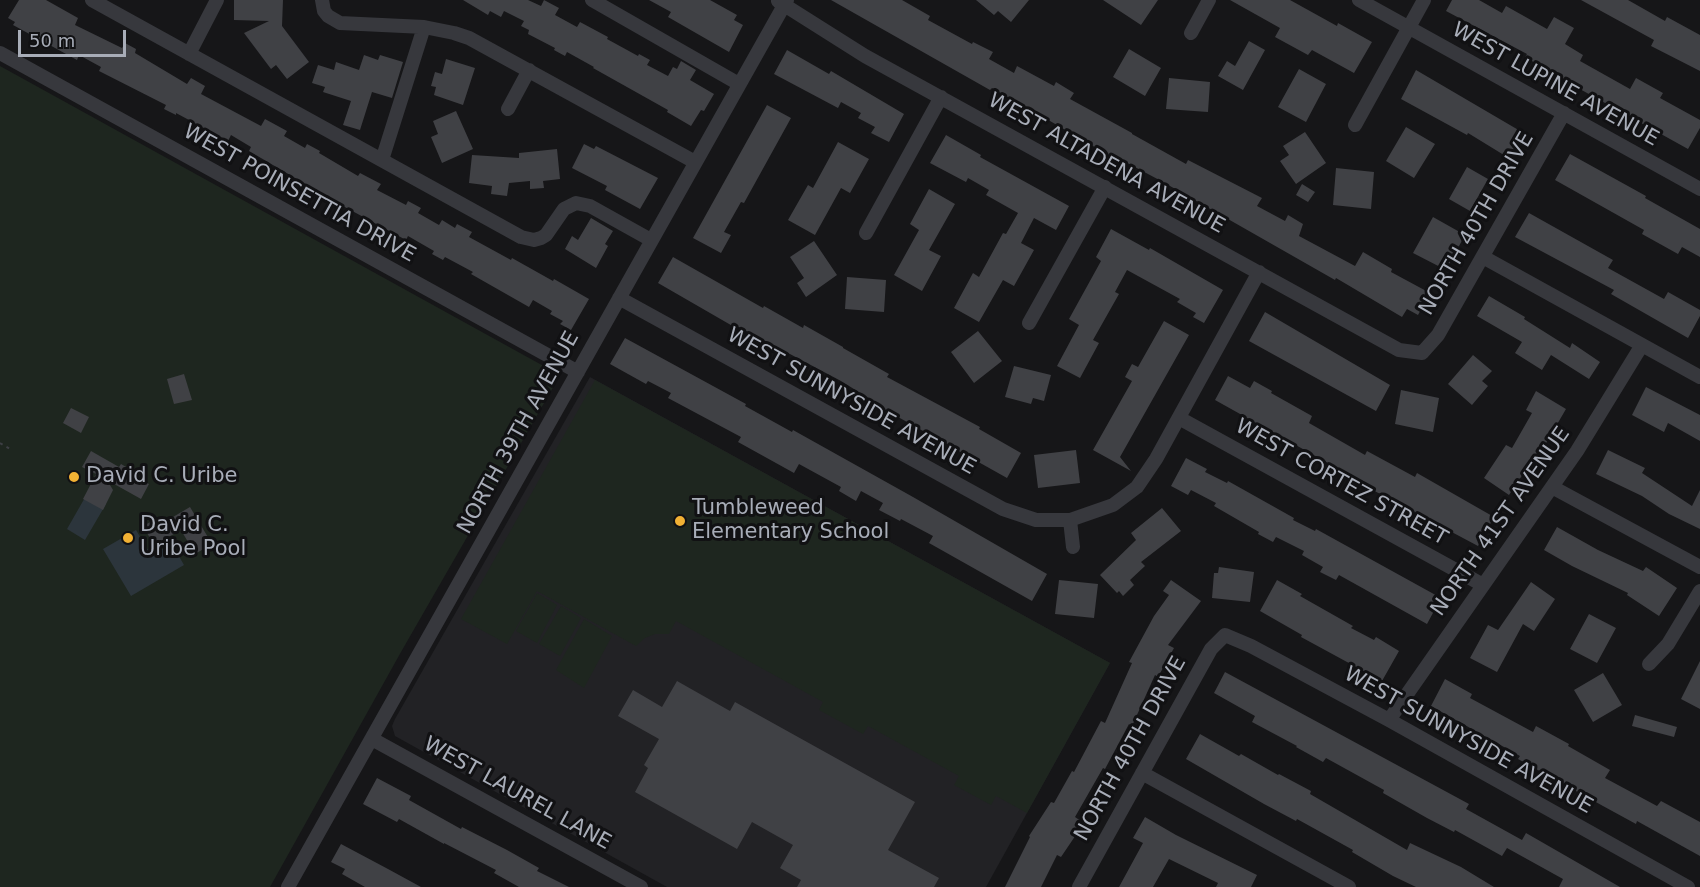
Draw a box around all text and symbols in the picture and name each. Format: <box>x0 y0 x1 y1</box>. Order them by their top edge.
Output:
scale bar <box>21 18 129 56</box>
street label: WEST LUPINE AVENUE <box>1447 18 1663 152</box>
text: 50 m <box>29 30 75 51</box>
street label: WEST ALTADENA AVENUE <box>983 88 1229 240</box>
street label: WEST POINSETTIA DRIVE <box>178 120 420 268</box>
street label: NORTH 40TH DRIVE <box>1414 128 1540 320</box>
street label: WEST SUNNYSIDE AVENUE <box>722 323 980 481</box>
street label: NORTH 39TH AVENUE <box>453 327 585 539</box>
street label: WEST CORTEZ STREET <box>1231 414 1451 552</box>
street label: NORTH 41ST AVENUE <box>1426 423 1576 621</box>
place label: David C. Uribe <box>86 464 237 490</box>
marker: David C. Uribe <box>67 470 81 484</box>
place label: Tumbleweed Elementary School <box>692 496 889 546</box>
place label: David C. Uribe Pool <box>140 513 246 563</box>
marker: Tumbleweed Elementary School <box>673 514 687 528</box>
marker: David C. Uribe Pool <box>121 531 135 545</box>
street label: NORTH 40TH DRIVE <box>1070 652 1192 846</box>
street label: WEST SUNNYSIDE AVENUE <box>1339 662 1597 820</box>
street label: WEST LAUREL LANE <box>419 732 615 856</box>

